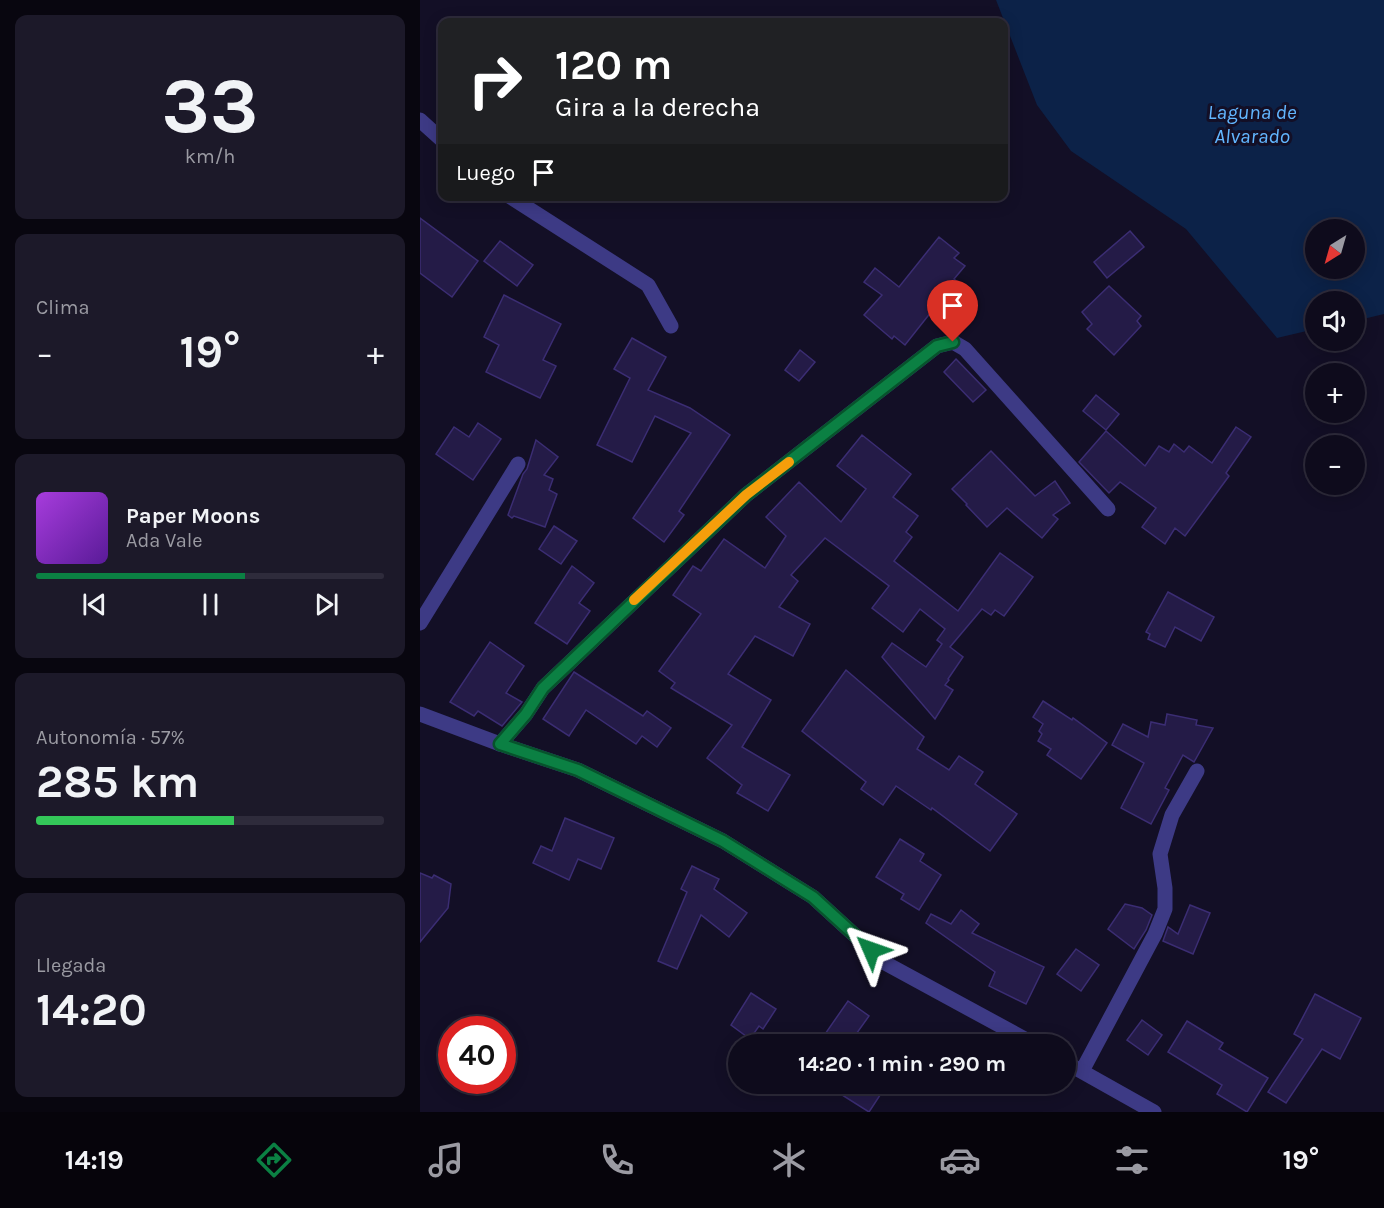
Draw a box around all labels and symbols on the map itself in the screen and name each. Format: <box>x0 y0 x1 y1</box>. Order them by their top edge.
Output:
water label: Laguna de Alvarado <box>1208 100 1297 148</box>
north arrow <box>1305 219 1365 279</box>
pin <box>927 280 978 342</box>
position arrow <box>839 918 903 982</box>
speed limit sign: 40 <box>438 1016 516 1094</box>

